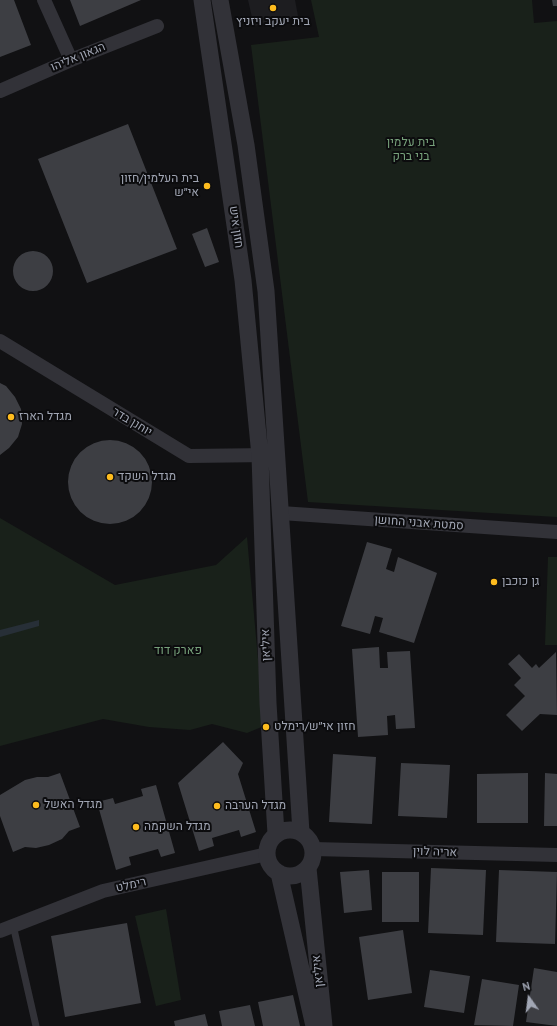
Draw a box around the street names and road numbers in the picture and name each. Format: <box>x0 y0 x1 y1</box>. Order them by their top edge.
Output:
street label: הגאון אליהו <box>49 40 107 74</box>
street label: חזון איש <box>226 205 246 249</box>
street label: יוחנן בדר <box>109 405 155 439</box>
street label: סמטת אבני החושן <box>374 513 464 533</box>
street label: איליאן <box>258 629 274 661</box>
street label: אריה לוין <box>413 844 457 860</box>
street label: רימלט <box>114 875 148 895</box>
street label: איליאן <box>309 954 327 988</box>

